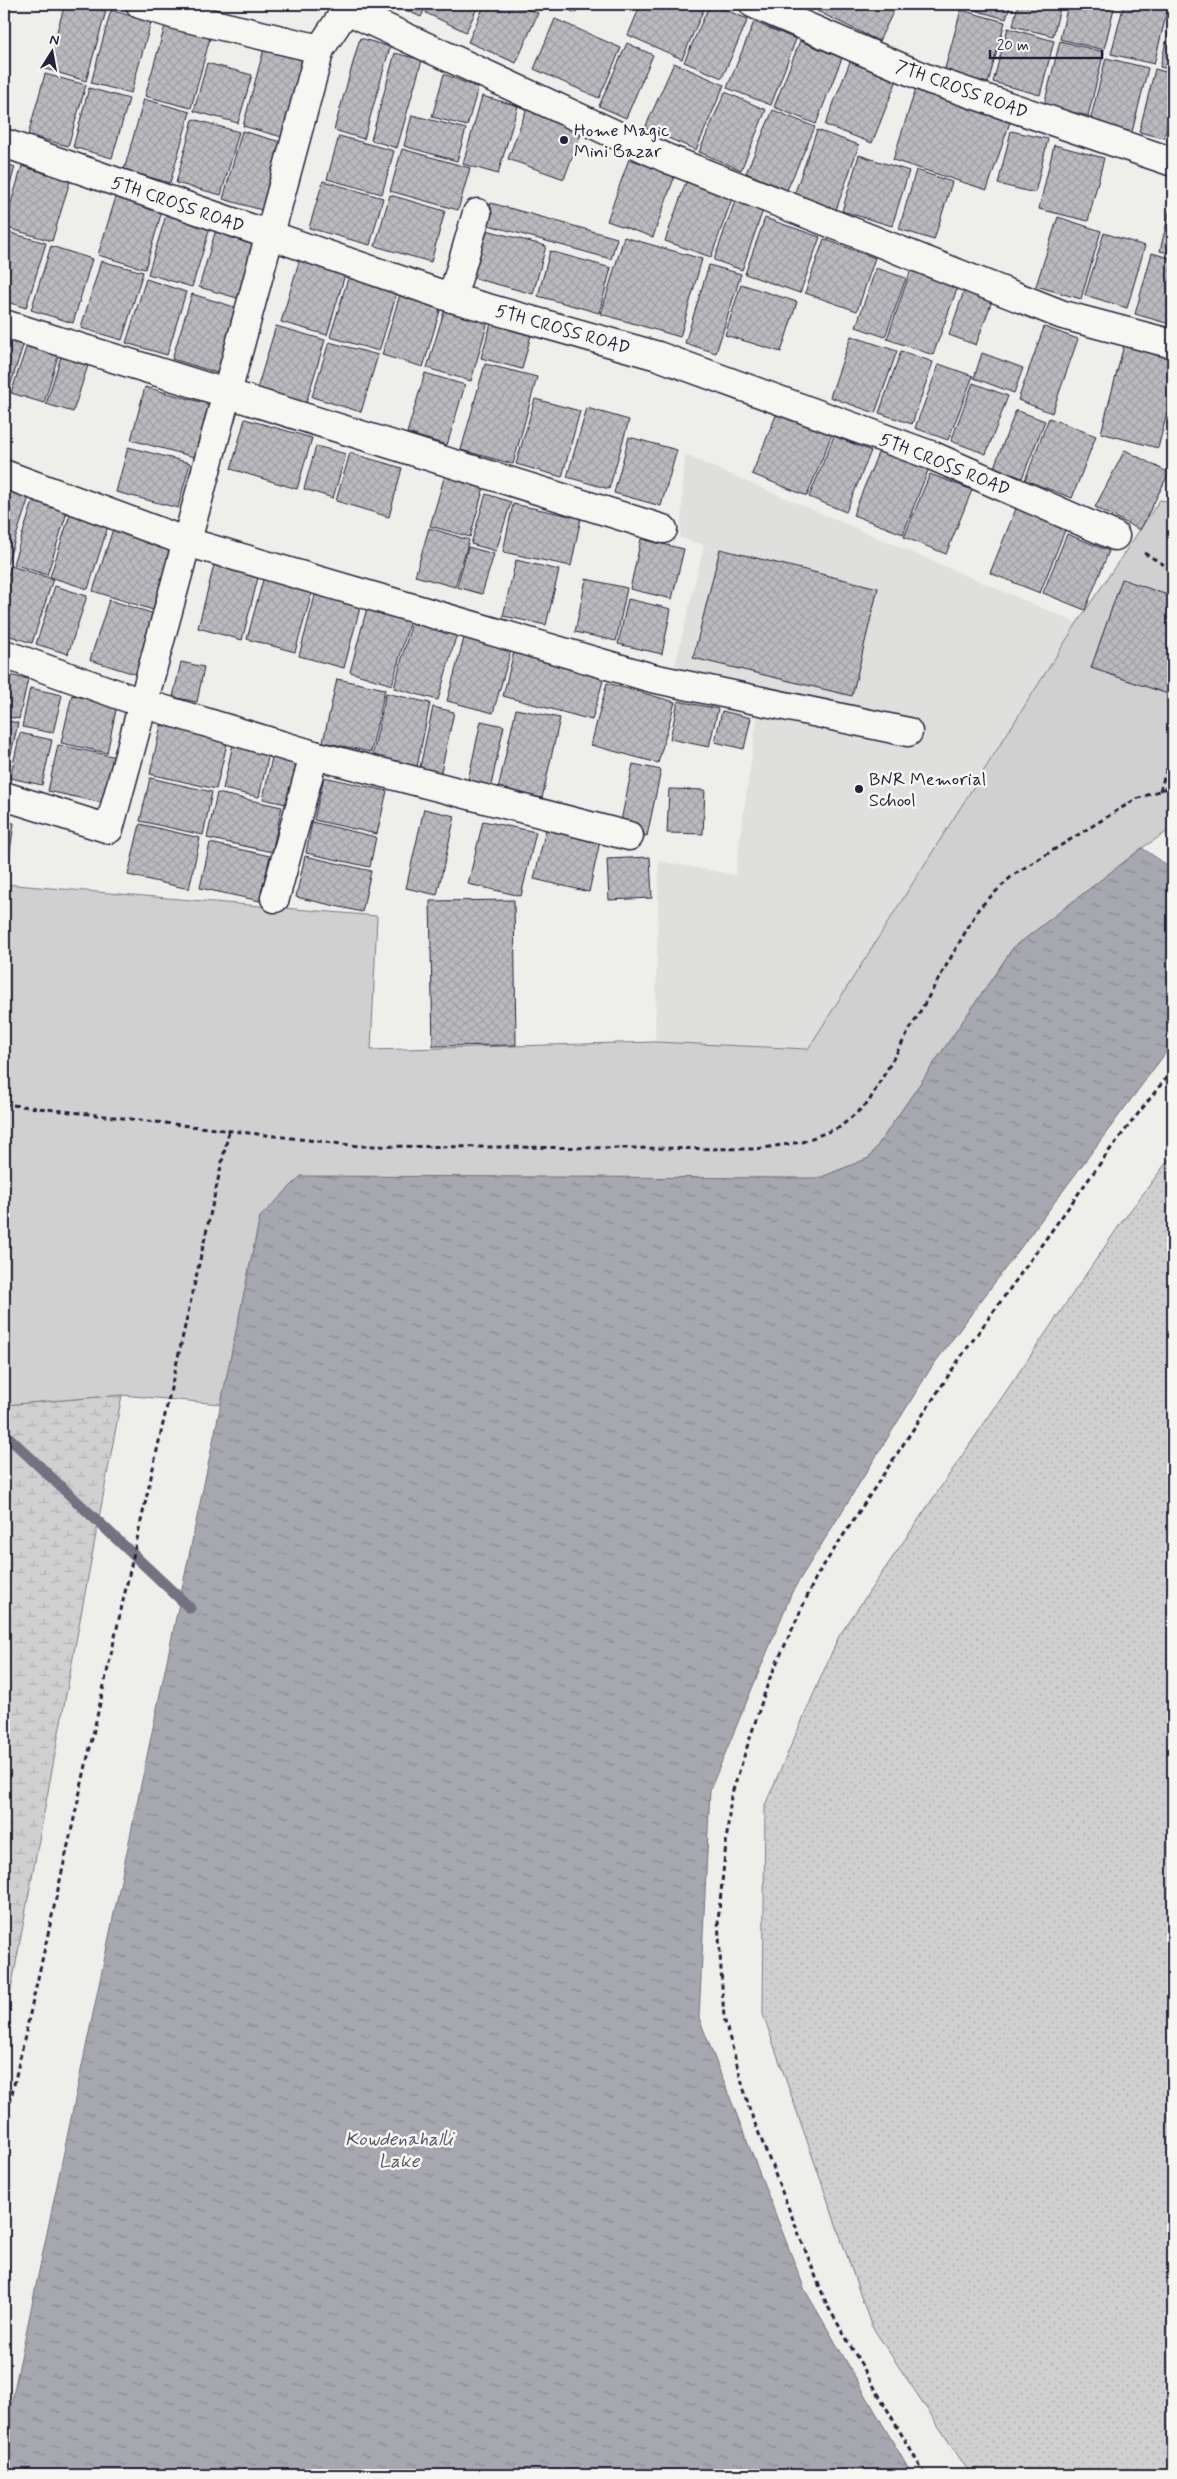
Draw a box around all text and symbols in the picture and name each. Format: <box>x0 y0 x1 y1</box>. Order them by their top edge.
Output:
north arrow <box>28 28 78 78</box>
scale bar <box>990 28 1102 60</box>
text: N <box>48 30 61 50</box>
text: 20 m <box>997 36 1029 56</box>
street label: 7TH CROSS ROAD <box>892 55 1031 125</box>
place label: Home Magic Mini Bazar <box>574 119 669 164</box>
marker: Home Magic Mini Bazar <box>558 134 570 146</box>
street label: 5TH CROSS ROAD <box>108 171 247 239</box>
street label: 5TH CROSS ROAD <box>493 299 633 361</box>
street label: 5TH CROSS ROAD <box>876 428 1014 502</box>
place label: BNR Memorial School <box>869 768 986 813</box>
marker: BNR Memorial School <box>853 783 865 795</box>
water label: Kowdenahalli Lake <box>345 2127 456 2174</box>

